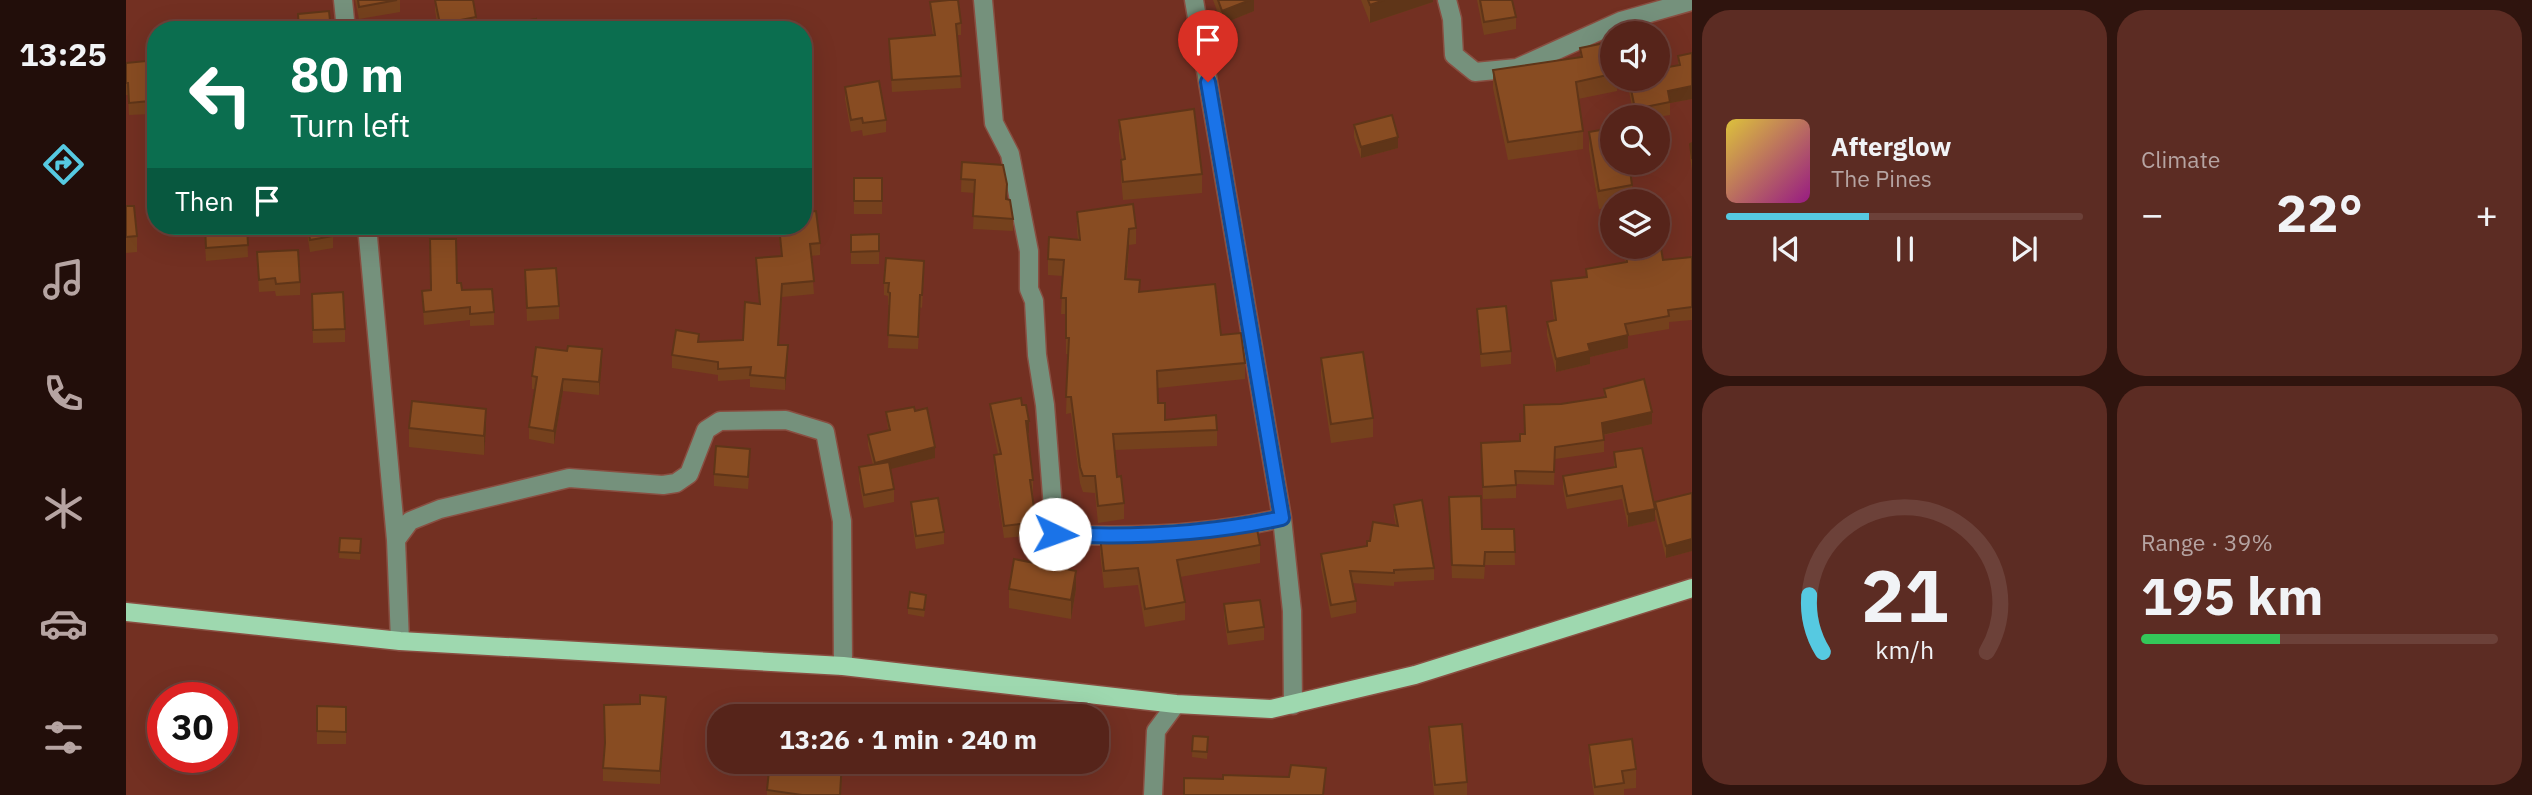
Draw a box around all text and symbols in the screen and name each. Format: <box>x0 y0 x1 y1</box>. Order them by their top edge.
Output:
pin <box>1178 10 1238 82</box>
icon: arrive <box>1189 21 1227 59</box>
map controls <box>1600 21 1670 259</box>
button: sound <box>1600 21 1670 91</box>
text: 13:25 <box>19 33 107 75</box>
text: 80 m <box>290 42 404 105</box>
icon: left <box>175 49 266 140</box>
text: Turn left <box>290 104 410 146</box>
button: search <box>1600 105 1670 175</box>
text: Afterglow <box>1831 129 1951 163</box>
icon: directions <box>39 140 88 189</box>
text: Climate <box>2141 144 2220 174</box>
text: The Pines <box>1831 163 1932 193</box>
text: 22° <box>2276 179 2363 246</box>
icon: arrive <box>248 182 286 220</box>
text: Then <box>175 184 234 218</box>
button: layers <box>1600 189 1670 259</box>
text: − <box>2141 189 2164 238</box>
text: + <box>2475 189 2498 238</box>
icon: previous <box>1767 230 1805 268</box>
icon: pause <box>1886 230 1924 268</box>
icon: next <box>2005 230 2043 268</box>
icon: music <box>39 255 88 304</box>
icon: phone <box>39 369 88 418</box>
icon: climate <box>39 484 88 533</box>
position arrow <box>1018 497 1092 571</box>
text: Range · 39% <box>2141 527 2273 557</box>
text: 21 <box>1861 547 1948 642</box>
text: 195 km <box>2141 562 2323 629</box>
icon: car <box>39 599 88 648</box>
text: km/h <box>1875 632 1934 665</box>
speed limit sign: 30 <box>147 682 238 773</box>
icon: filters <box>39 713 88 762</box>
text: 13:26 · 1 min · 240 m <box>779 722 1037 756</box>

